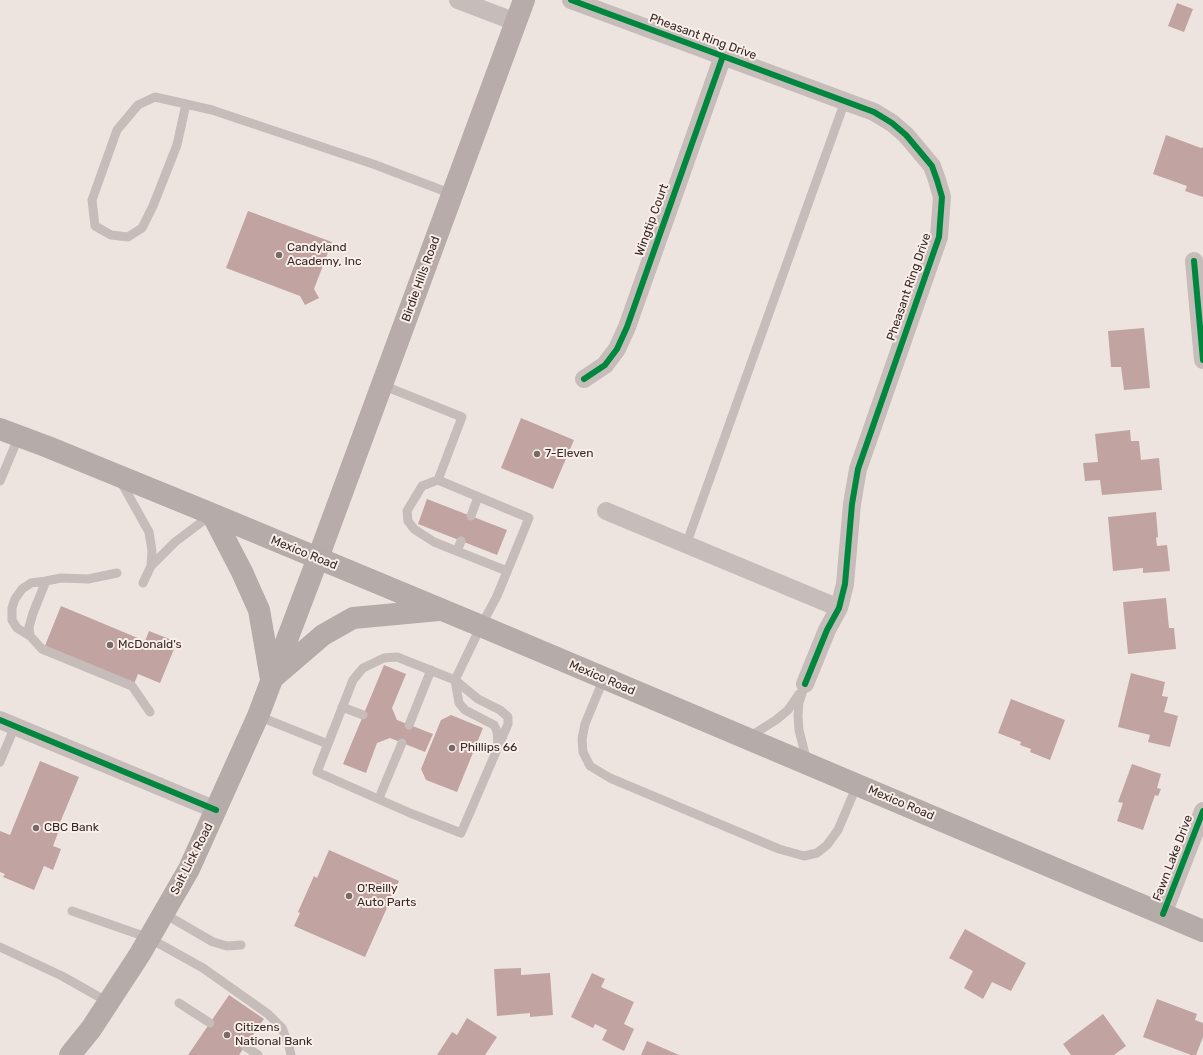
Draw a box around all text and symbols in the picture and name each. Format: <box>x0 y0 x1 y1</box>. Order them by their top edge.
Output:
street label: Pheasant Ring Drive <box>647 11 759 63</box>
street label: Wingtip Court <box>632 182 672 258</box>
street label: Pheasant Ring Drive <box>884 231 934 343</box>
street label: Birdie Hills Road <box>399 234 443 324</box>
place label: Candyland Academy, Inc <box>287 241 362 269</box>
marker: Candyland Academy, Inc <box>274 250 284 260</box>
place label: 7-Eleven <box>545 447 594 461</box>
marker: 7-Eleven <box>532 449 542 459</box>
street label: Mexico Road <box>269 533 339 573</box>
place label: McDonald's <box>118 638 182 652</box>
marker: McDonald's <box>105 640 115 650</box>
street label: Mexico Road <box>567 658 637 698</box>
place label: Phillips 66 <box>460 741 517 755</box>
marker: Phillips 66 <box>447 743 457 753</box>
street label: Mexico Road <box>866 783 936 823</box>
street label: Fawn Lake Drive <box>1150 813 1196 903</box>
place label: CBC Bank <box>44 821 99 835</box>
street label: Salt Lick Road <box>168 821 216 897</box>
marker: CBC Bank <box>31 823 41 833</box>
place label: O'Reilly Auto Parts <box>357 882 416 910</box>
marker: O'Reilly Auto Parts <box>344 891 354 901</box>
place label: Citizens National Bank <box>235 1021 312 1049</box>
marker: Citizens National Bank <box>222 1030 232 1040</box>

